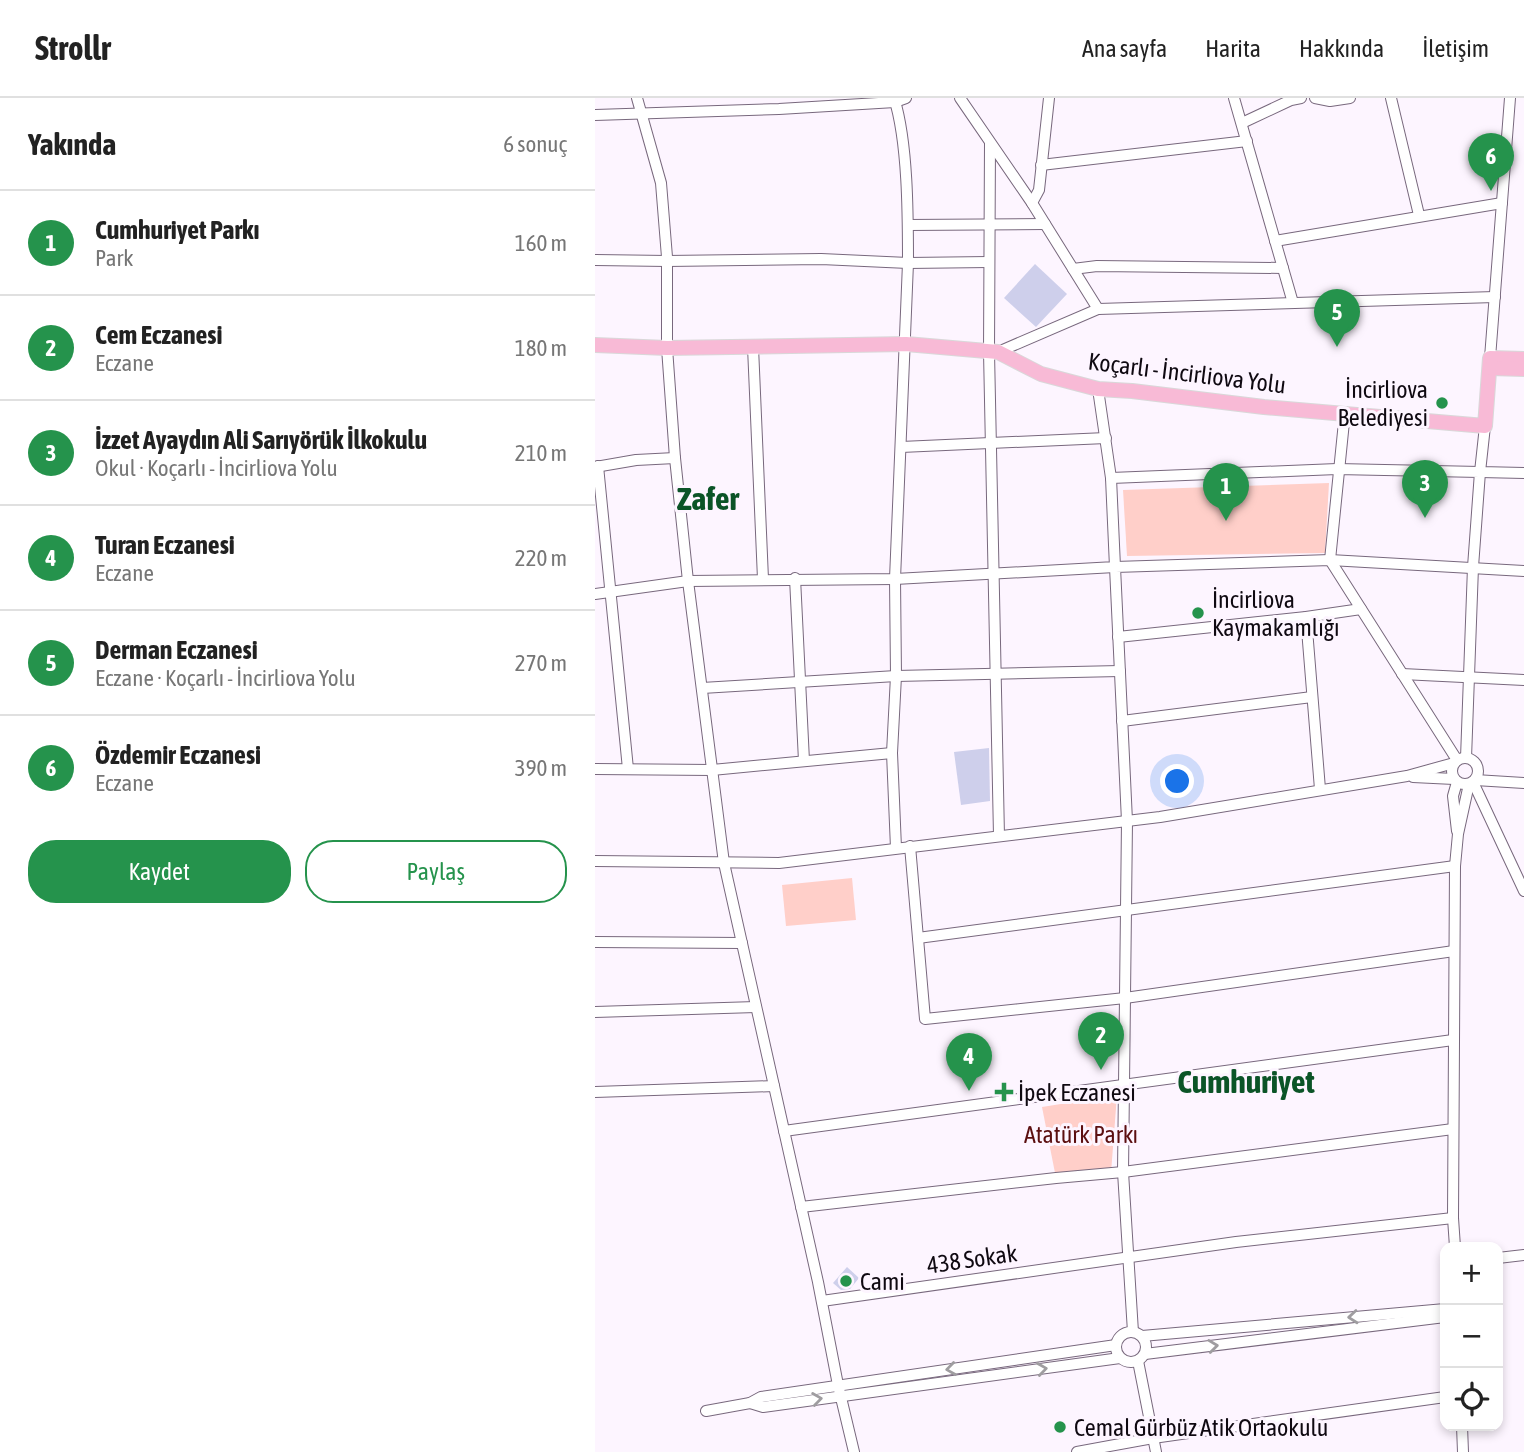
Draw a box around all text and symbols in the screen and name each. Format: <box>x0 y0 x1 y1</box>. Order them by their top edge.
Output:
text: Strollr <box>35 29 111 67</box>
text: Ana sayfa <box>1082 35 1167 62</box>
text: Harita <box>1205 35 1261 62</box>
text: Hakkında <box>1299 35 1384 62</box>
text: İletişim <box>1422 35 1489 62</box>
text: Yakında <box>28 127 116 161</box>
text: 6 sonuç <box>503 131 567 157</box>
pin: 6 <box>1468 133 1514 191</box>
text: Cumhuriyet Parkı <box>95 215 259 245</box>
text: 1 <box>46 230 56 256</box>
text: 160 m <box>515 230 567 256</box>
text: Park <box>95 245 133 271</box>
pin: 5 <box>1314 289 1360 347</box>
text: Cem Eczanesi <box>95 320 223 350</box>
text: 2 <box>46 335 56 361</box>
text: 180 m <box>515 335 567 361</box>
street label: Koçarlı - İncirliova Yolu <box>1087 347 1287 399</box>
text: Eczane <box>95 350 154 376</box>
place label: İncirliova Belediyesi <box>1337 376 1428 431</box>
marker: İncirliova Belediyesi <box>1434 395 1450 411</box>
text: İzzet Ayaydın Ali Sarıyörük İlkokulu <box>95 425 427 455</box>
text: 3 <box>46 440 56 466</box>
text: 210 m <box>515 440 567 466</box>
text: Okul · Koçarlı - İncirliova Yolu <box>95 455 338 481</box>
pin: 3 <box>1402 460 1448 518</box>
pin: 1 <box>1203 463 1249 521</box>
district label: Zafer <box>677 480 740 517</box>
text: Turan Eczanesi <box>95 530 235 560</box>
text: 4 <box>46 545 56 571</box>
text: 220 m <box>515 545 567 571</box>
text: Eczane <box>95 560 154 586</box>
place label: İncirliova Kaymakamlığı <box>1212 586 1340 641</box>
marker: İncirliova Kaymakamlığı <box>1190 605 1206 621</box>
text: Derman Eczanesi <box>95 635 258 665</box>
text: 5 <box>46 650 56 676</box>
text: 270 m <box>515 650 567 676</box>
text: Eczane · Koçarlı - İncirliova Yolu <box>95 665 356 691</box>
text: Özdemir Eczanesi <box>95 740 261 770</box>
text: 6 <box>46 755 56 781</box>
text: 390 m <box>515 755 567 781</box>
your location <box>1160 764 1194 798</box>
text: Eczane <box>95 770 154 796</box>
button: Kaydet <box>28 840 291 903</box>
button: Paylaş <box>305 840 567 903</box>
pin: 2 <box>1078 1012 1124 1070</box>
pin: 4 <box>946 1033 992 1091</box>
district label: Cumhuriyet <box>1177 1063 1315 1100</box>
place label: İpek Eczanesi <box>1018 1079 1136 1106</box>
marker: İpek Eczanesi <box>996 1084 1012 1100</box>
park label: Atatürk Parkı <box>1024 1121 1138 1148</box>
street label: 438 Sokak <box>925 1239 1019 1279</box>
map controls <box>1440 1242 1503 1431</box>
button: + <box>1440 1242 1503 1305</box>
place label: Cami <box>860 1268 905 1295</box>
marker: Cami <box>838 1273 854 1289</box>
button: − <box>1440 1305 1503 1368</box>
one-way arrow <box>1347 1309 1358 1324</box>
one-way arrow <box>1207 1339 1219 1354</box>
one-way arrow <box>945 1361 957 1376</box>
one-way arrow <box>1036 1361 1048 1376</box>
button: locate <box>1440 1368 1503 1431</box>
one-way arrow <box>811 1392 823 1407</box>
place label: Cemal Gürbüz Atik Ortaokulu <box>1074 1414 1328 1441</box>
marker: Cemal Gürbüz Atik Ortaokulu <box>1052 1419 1068 1435</box>

